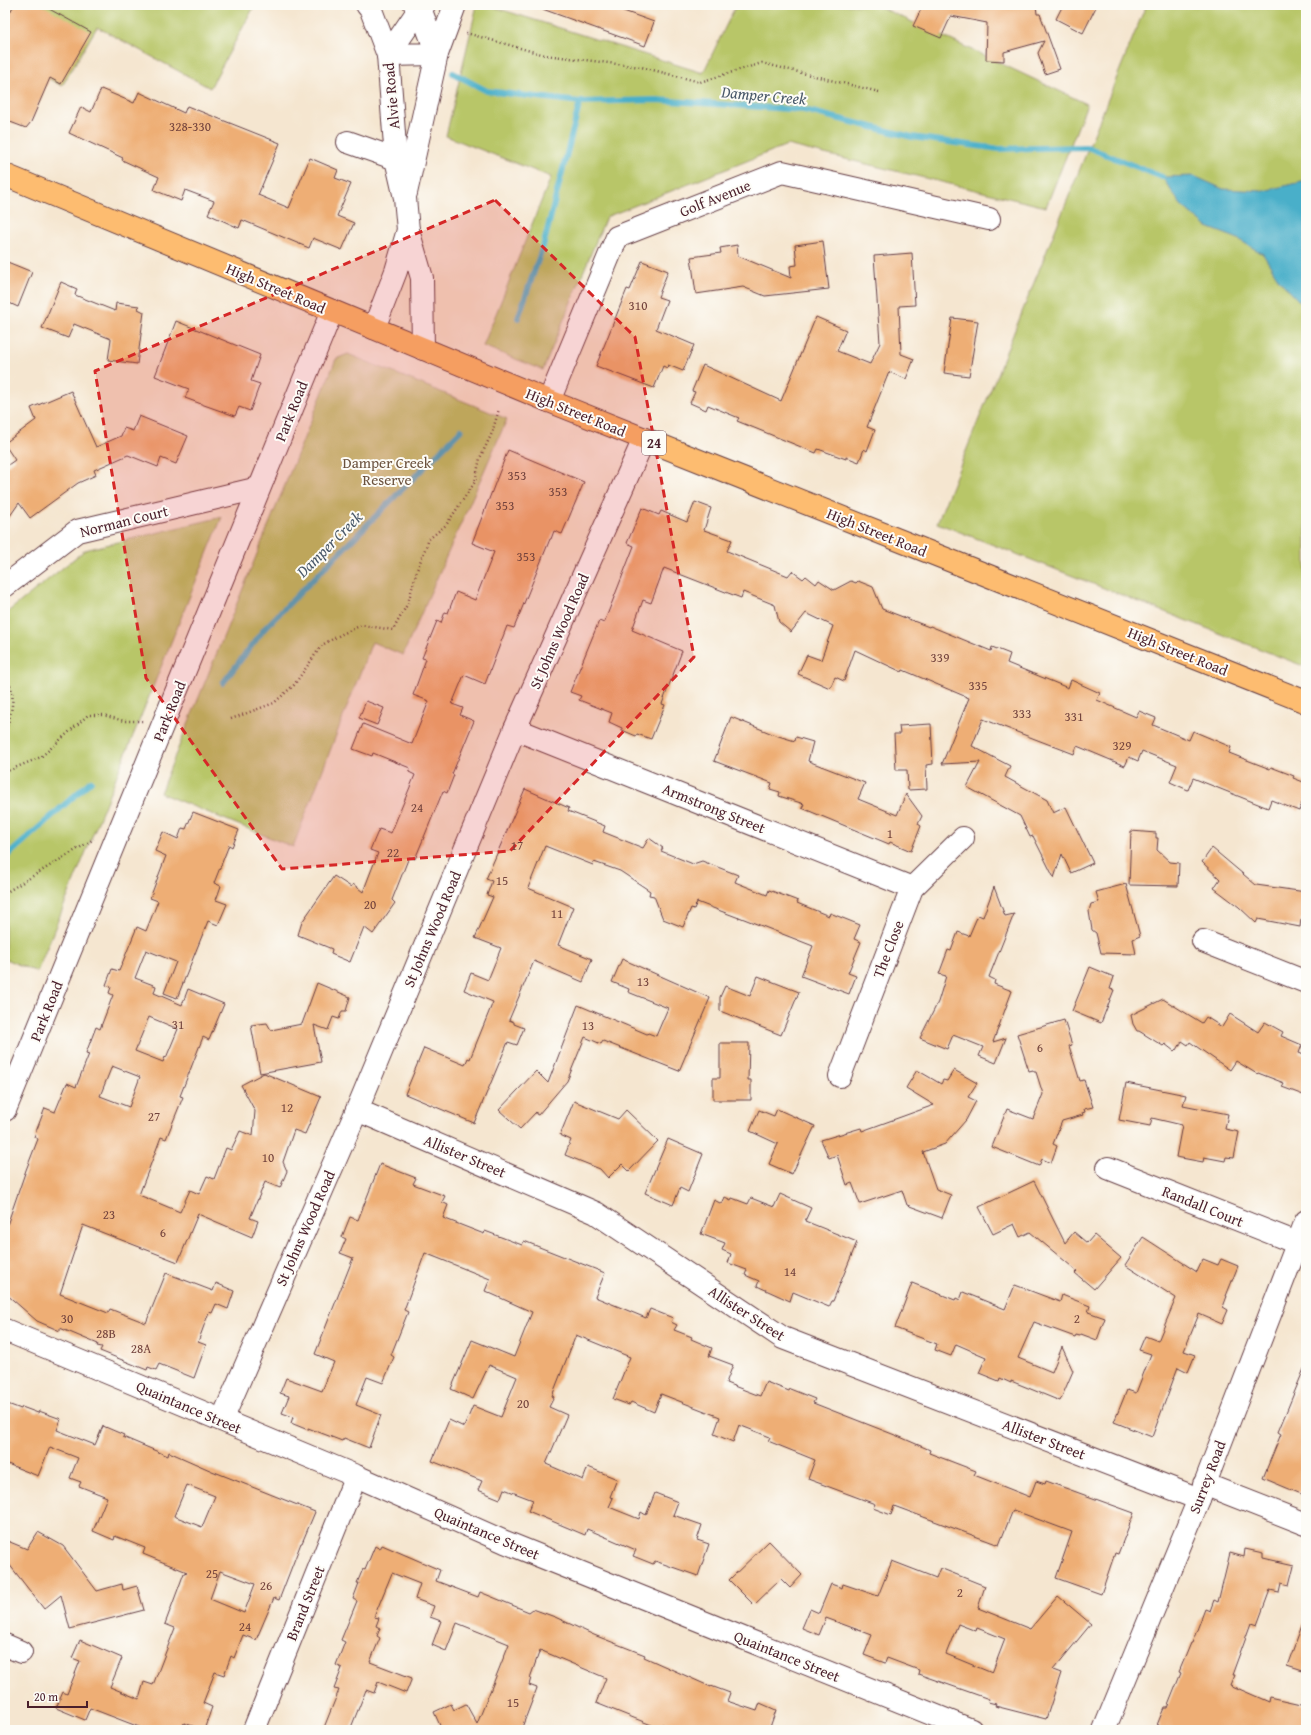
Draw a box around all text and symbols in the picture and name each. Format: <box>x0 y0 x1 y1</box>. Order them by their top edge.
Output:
street label: Alvie Road <box>378 62 404 130</box>
water label: Damper Creek <box>720 79 808 111</box>
house number: 328-330 <box>169 117 211 136</box>
street label: Golf Avenue <box>676 174 754 222</box>
street label: High Street Road <box>223 258 329 318</box>
house number: 310 <box>629 296 647 315</box>
street label: Park Road <box>269 378 313 444</box>
street label: High Street Road <box>523 382 629 442</box>
road number: 24 <box>642 431 666 455</box>
park label: Damper Creek Reserve <box>343 452 432 490</box>
house number: 353 <box>508 466 526 485</box>
house number: 353 <box>549 482 567 501</box>
house number: 353 <box>496 496 514 515</box>
street label: Norman Court <box>78 500 171 542</box>
street label: High Street Road <box>824 502 930 562</box>
water label: Damper Creek <box>290 505 368 583</box>
house number: 353 <box>517 547 535 566</box>
street label: St Johns Wood Road <box>524 570 594 692</box>
street label: High Street Road <box>1125 621 1231 681</box>
house number: 339 <box>931 648 949 667</box>
house number: 335 <box>969 676 987 695</box>
street label: Park Road <box>147 678 191 744</box>
house number: 333 <box>1013 704 1031 723</box>
house number: 331 <box>1065 707 1083 726</box>
house number: 329 <box>1113 736 1131 755</box>
street label: Armstrong Street <box>659 778 769 839</box>
house number: 24 <box>411 798 423 817</box>
house number: 1 <box>887 824 893 843</box>
house number: 17 <box>511 836 523 855</box>
house number: 22 <box>387 843 399 862</box>
street label: St Johns Wood Road <box>398 868 466 990</box>
house number: 15 <box>496 871 508 890</box>
house number: 20 <box>364 895 376 914</box>
house number: 11 <box>551 904 563 923</box>
street label: The Close <box>867 917 909 981</box>
house number: 13 <box>637 972 649 991</box>
street label: Park Road <box>24 978 68 1044</box>
house number: 31 <box>172 1015 184 1034</box>
house number: 13 <box>582 1016 594 1035</box>
house number: 6 <box>1037 1038 1043 1057</box>
house number: 12 <box>281 1098 293 1117</box>
house number: 27 <box>148 1107 160 1126</box>
street label: Allister Street <box>421 1129 510 1183</box>
house number: 10 <box>262 1148 274 1167</box>
street label: St Johns Wood Road <box>270 1167 340 1289</box>
street label: Randall Court <box>1159 1180 1248 1232</box>
house number: 23 <box>103 1205 115 1224</box>
house number: 6 <box>160 1223 166 1242</box>
house number: 14 <box>784 1262 796 1281</box>
street label: Allister Street <box>705 1280 790 1346</box>
house number: 30 <box>61 1309 73 1328</box>
house number: 2 <box>1074 1309 1080 1328</box>
house number: 28B <box>96 1324 116 1343</box>
house number: 28A <box>131 1339 151 1358</box>
street label: Quaintance Street <box>133 1375 246 1439</box>
house number: 20 <box>517 1394 529 1413</box>
street label: Allister Street <box>999 1414 1089 1465</box>
street label: Surrey Road <box>1183 1437 1231 1517</box>
street label: Quaintance Street <box>431 1501 544 1565</box>
street label: Brand Street <box>280 1562 330 1644</box>
house number: 25 <box>206 1564 218 1583</box>
house number: 26 <box>260 1576 272 1595</box>
house number: 2 <box>957 1583 963 1602</box>
house number: 24 <box>239 1617 251 1636</box>
street label: Quaintance Street <box>731 1625 844 1687</box>
scale bar <box>28 1683 87 1709</box>
text: 20 m <box>34 1688 58 1705</box>
house number: 15 <box>507 1693 519 1712</box>

